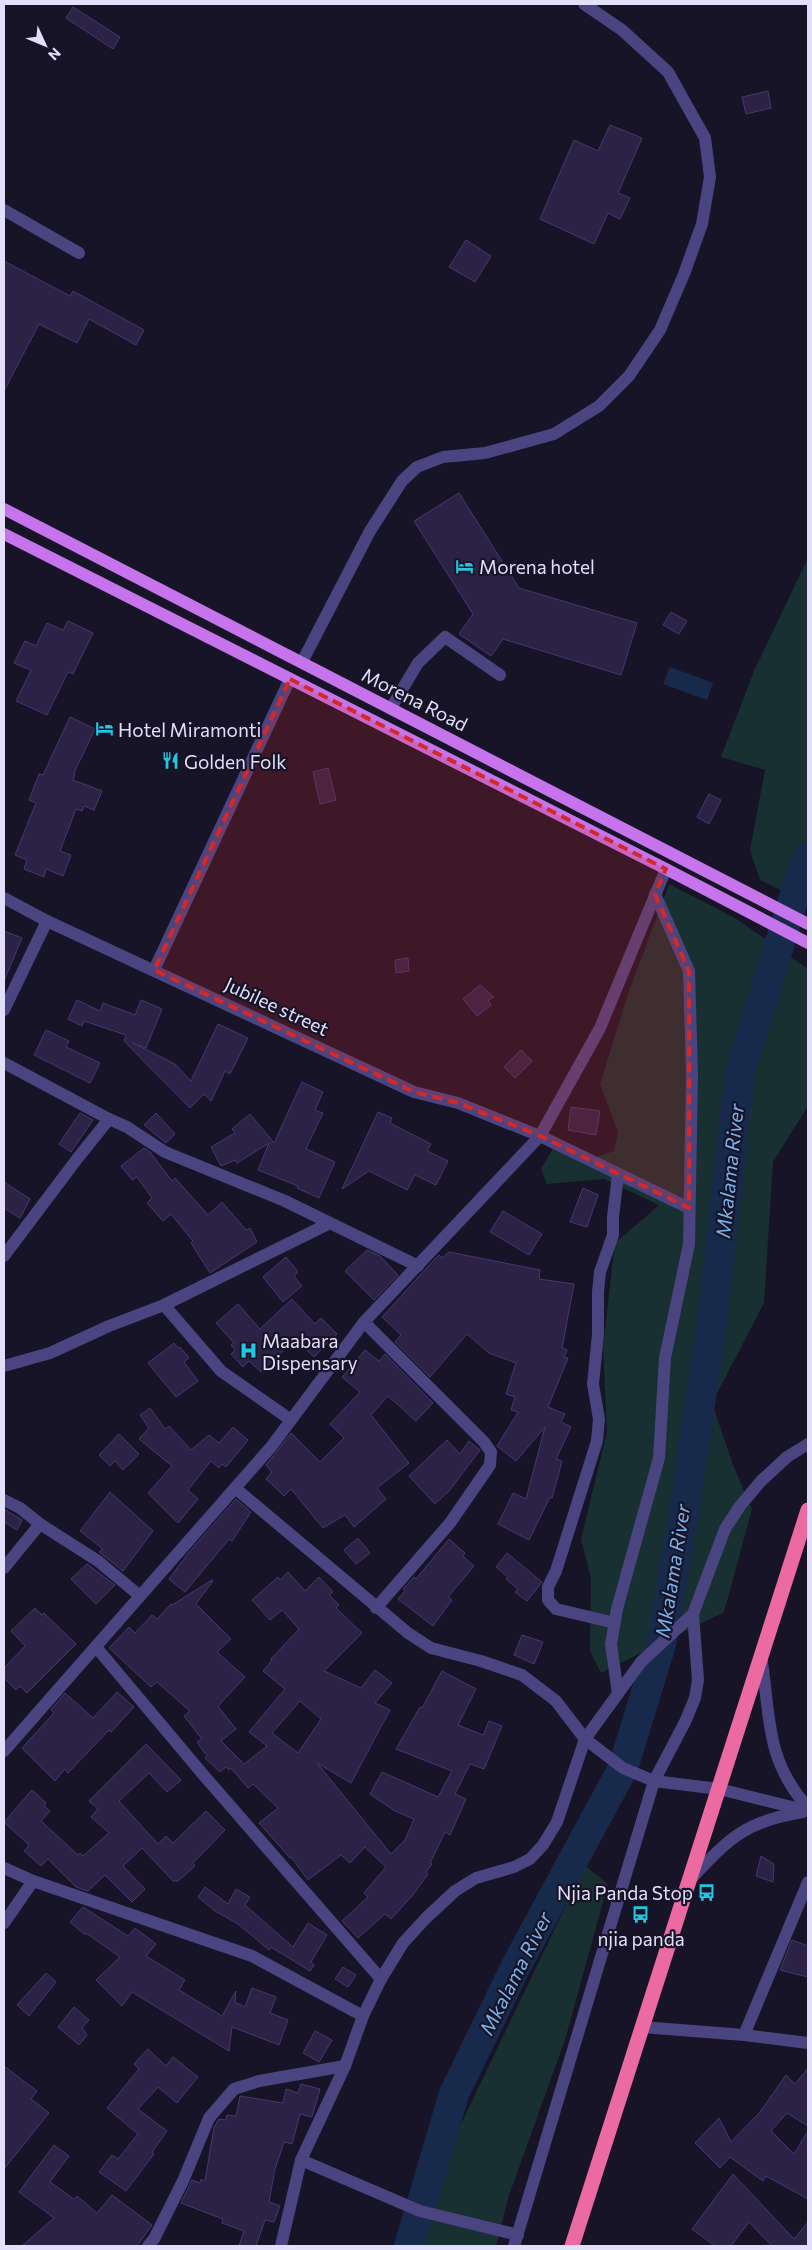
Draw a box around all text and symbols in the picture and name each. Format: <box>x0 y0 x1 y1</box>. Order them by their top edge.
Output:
north arrow <box>20 20 70 70</box>
text: N <box>45 45 64 64</box>
place label: Morena hotel <box>479 555 595 578</box>
hotel icon: Morena hotel <box>455 556 475 576</box>
street label: Morena Road <box>358 663 472 735</box>
place label: Hotel Miramonti <box>118 718 262 741</box>
hotel icon: Hotel Miramonti <box>94 719 114 739</box>
place label: Golden Folk <box>184 750 287 773</box>
restaurant icon: Golden Folk <box>160 751 180 771</box>
street label: Jubilee street <box>221 972 333 1040</box>
water label: Mkalama River <box>710 1102 748 1239</box>
place label: Maabara Dispensary <box>262 1329 358 1374</box>
hospital icon: Maabara Dispensary <box>238 1341 258 1361</box>
water label: Mkalama River <box>650 1502 695 1639</box>
place label: Njia Panda Stop <box>557 1881 693 1904</box>
bus stop icon: Njia Panda Stop <box>697 1882 717 1902</box>
bus stop icon: njia panda <box>631 1905 651 1925</box>
water label: Mkalama River <box>474 1907 557 2039</box>
place label: njia panda <box>597 1927 685 1950</box>

